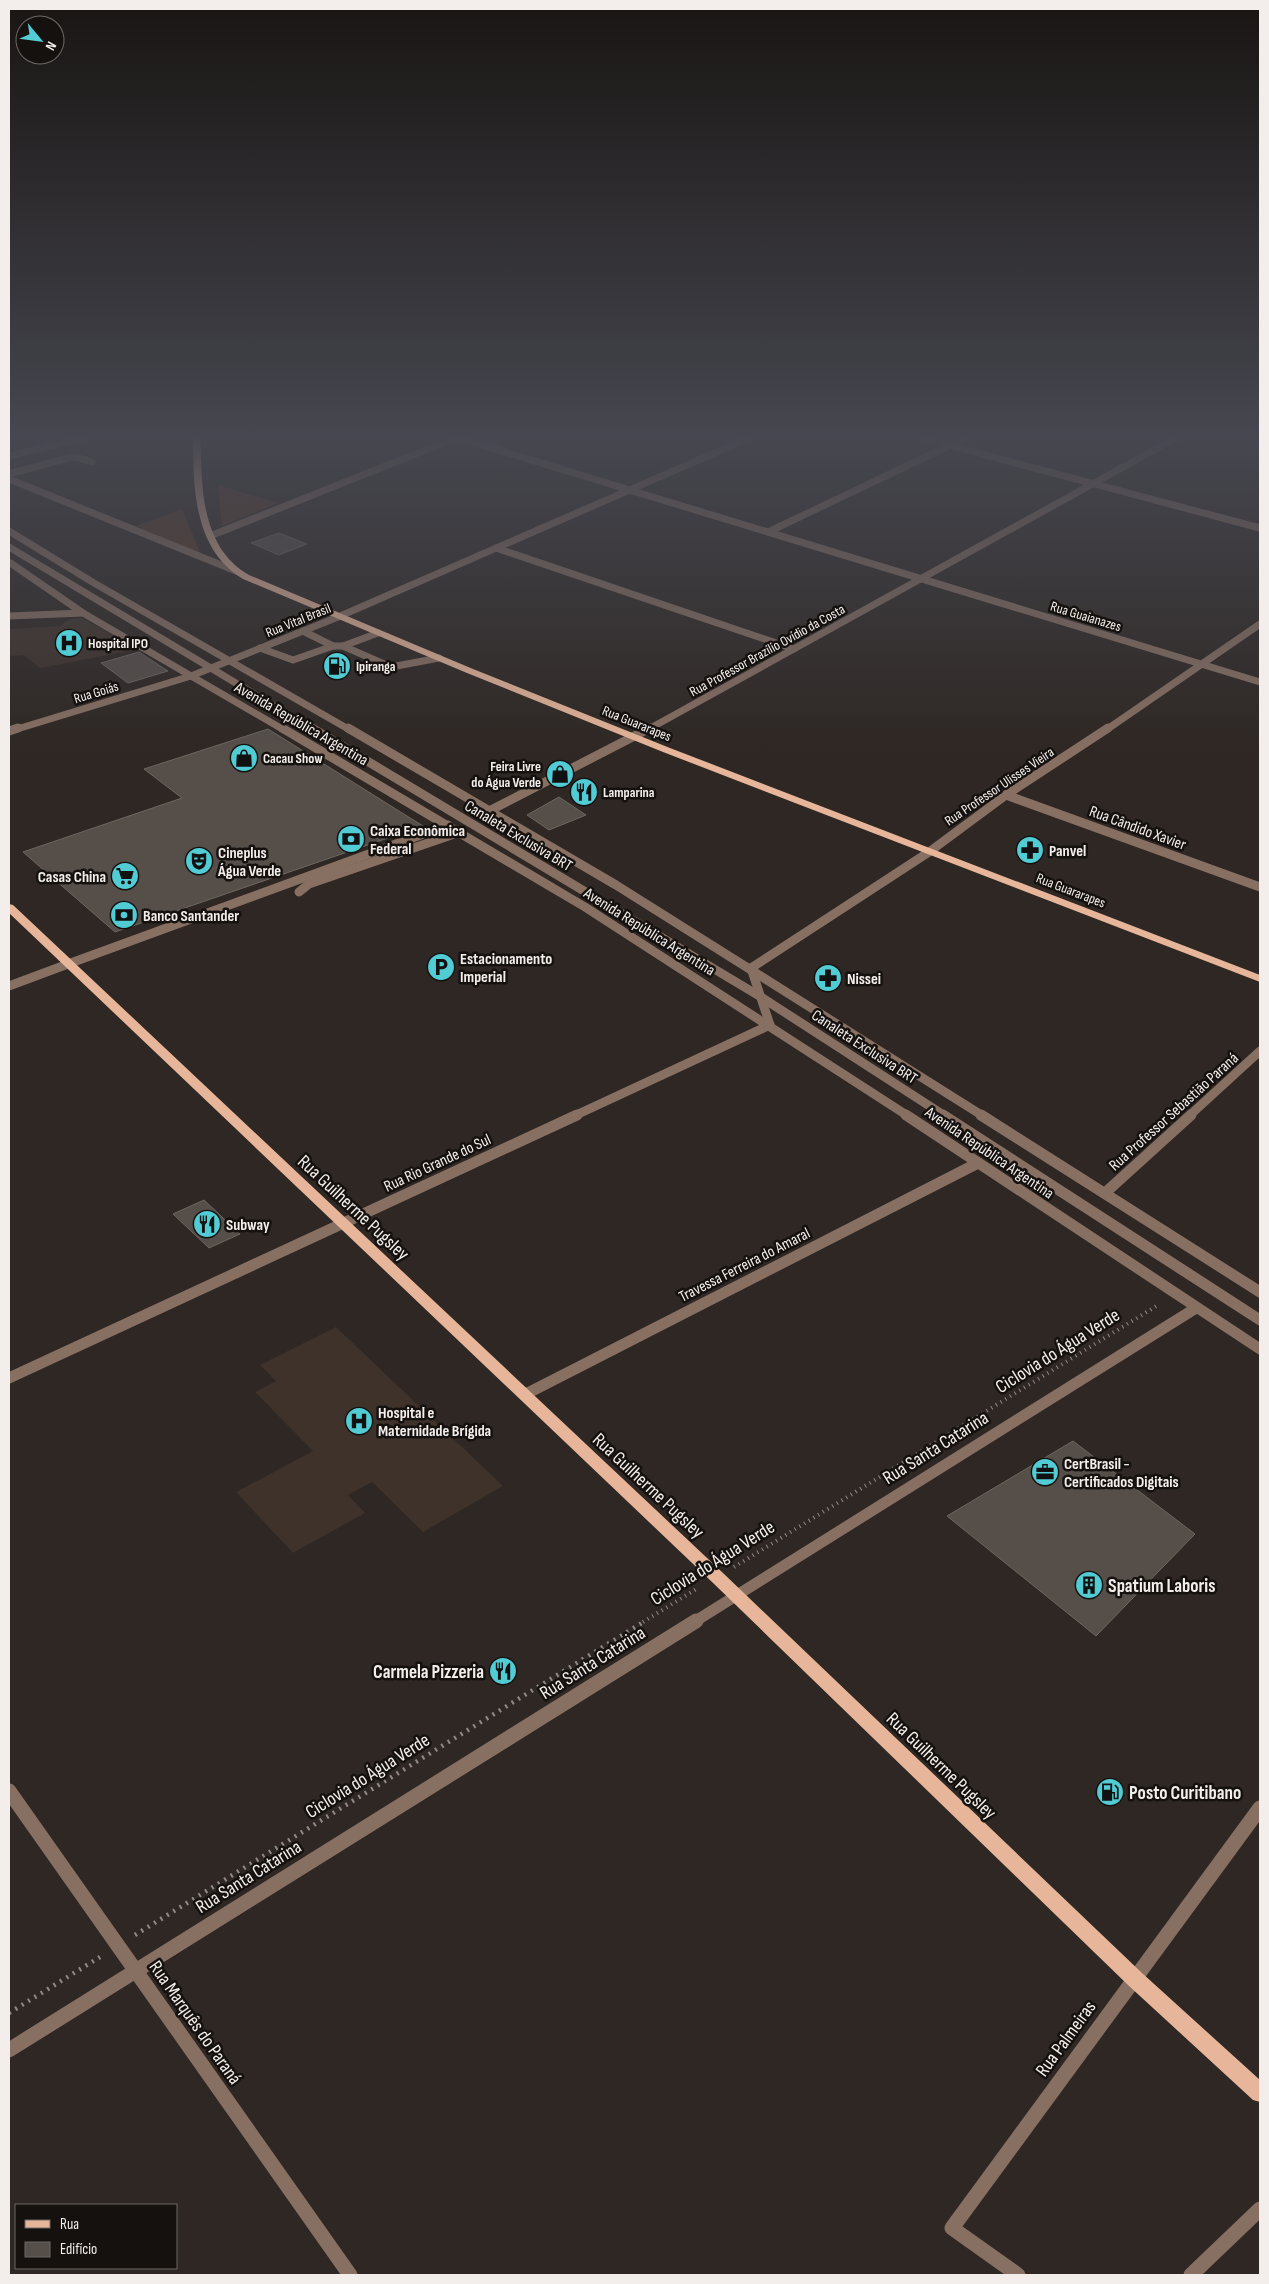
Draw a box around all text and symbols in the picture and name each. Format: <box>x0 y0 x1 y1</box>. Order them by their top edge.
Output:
north arrow <box>15 15 65 65</box>
text: N <box>42 39 60 53</box>
street label: Rua Guaianazes <box>1048 598 1123 635</box>
street label: Rua Vital Brasil <box>263 600 333 641</box>
street label: Rua Professor Brazílio Ovídio da Costa <box>686 601 848 700</box>
hospital icon: Hospital IPO <box>54 628 84 658</box>
place label: Hospital IPO <box>88 635 148 652</box>
fuel station icon: Ipiranga <box>322 651 352 681</box>
place label: Ipiranga <box>356 658 396 675</box>
street label: Rua Goiás <box>72 678 121 707</box>
street label: Avenida República Argentina <box>230 678 371 770</box>
street label: Rua Guararapes <box>600 702 674 745</box>
shop icon: Cacau Show <box>229 743 259 773</box>
street label: Rua Professor Ulisses Vieira <box>941 744 1057 829</box>
place label: Cacau Show <box>263 750 323 767</box>
place label: Feira Livre do Água Verde <box>471 758 541 791</box>
shop icon: Feira Livre do Água Verde <box>545 759 575 789</box>
restaurant icon: Lamparina <box>569 777 599 807</box>
place label: Lamparina <box>603 784 655 801</box>
street label: Canaleta Exclusiva BRT <box>461 797 576 876</box>
street label: Rua Cândido Xavier <box>1086 802 1189 855</box>
place label: Caixa Econômica Federal <box>370 822 465 859</box>
bank icon: Caixa Econômica Federal <box>336 824 366 854</box>
pharmacy icon: Panvel <box>1015 835 1045 865</box>
place label: Panvel <box>1049 842 1086 861</box>
place label: Cineplus Água Verde <box>217 844 281 881</box>
theatre icon: Cineplus Água Verde <box>184 846 214 876</box>
supermarket icon: Casas China <box>110 861 140 891</box>
place label: Casas China <box>38 868 106 887</box>
street label: Rua Guararapes <box>1034 869 1108 911</box>
street label: Avenida República Argentina <box>579 884 718 980</box>
bank icon: Banco Santander <box>109 900 139 930</box>
place label: Banco Santander <box>143 907 239 926</box>
place label: Estacionamento Imperial <box>460 950 552 987</box>
parking icon: Estacionamento Imperial <box>426 952 456 982</box>
pharmacy icon: Nissei <box>813 963 843 993</box>
place label: Nissei <box>847 970 881 989</box>
street label: Canaleta Exclusiva BRT <box>808 1006 921 1089</box>
street label: Rua Professor Sebastião Paraná <box>1105 1049 1243 1175</box>
street label: Avenida República Argentina <box>920 1103 1057 1203</box>
street label: Rua Rio Grande do Sul <box>381 1130 494 1196</box>
street label: Rua Guilherme Pugsley <box>292 1150 414 1266</box>
restaurant icon: Subway <box>192 1209 222 1239</box>
place label: Subway <box>226 1216 270 1235</box>
street label: Travessa Ferreira do Amaral <box>676 1224 813 1307</box>
street label: Ciclovia do Água Verde <box>991 1304 1124 1399</box>
place label: Hospital e Maternidade Brígida <box>378 1404 491 1441</box>
hospital icon: Hospital e Maternidade Brígida <box>344 1406 374 1436</box>
street label: Rua Santa Catarina <box>879 1407 993 1490</box>
street label: Rua Guilherme Pugsley <box>587 1428 709 1544</box>
place label: CertBrasil - Certificados Digitais <box>1064 1455 1179 1492</box>
office icon: CertBrasil - Certificados Digitais <box>1030 1457 1060 1487</box>
street label: Ciclovia do Água Verde <box>646 1516 779 1611</box>
building icon: Spatium Laboris <box>1074 1570 1104 1600</box>
place label: Spatium Laboris <box>1108 1575 1216 1598</box>
street label: Rua Santa Catarina <box>536 1622 650 1705</box>
restaurant icon: Carmela Pizzeria <box>488 1656 518 1686</box>
place label: Carmela Pizzeria <box>373 1661 484 1684</box>
street label: Rua Guilherme Pugsley <box>881 1708 1001 1825</box>
street label: Ciclovia do Água Verde <box>301 1729 434 1824</box>
fuel station icon: Posto Curitibano <box>1095 1777 1125 1807</box>
place label: Posto Curitibano <box>1129 1782 1241 1805</box>
street label: Rua Santa Catarina <box>192 1836 306 1919</box>
street label: Rua Marquês do Paraná <box>143 1956 246 2089</box>
street label: Rua Palmeiras <box>1031 1996 1102 2081</box>
legend <box>15 2204 178 2269</box>
text: Rua <box>60 2215 79 2234</box>
text: Edifício <box>60 2240 97 2259</box>

